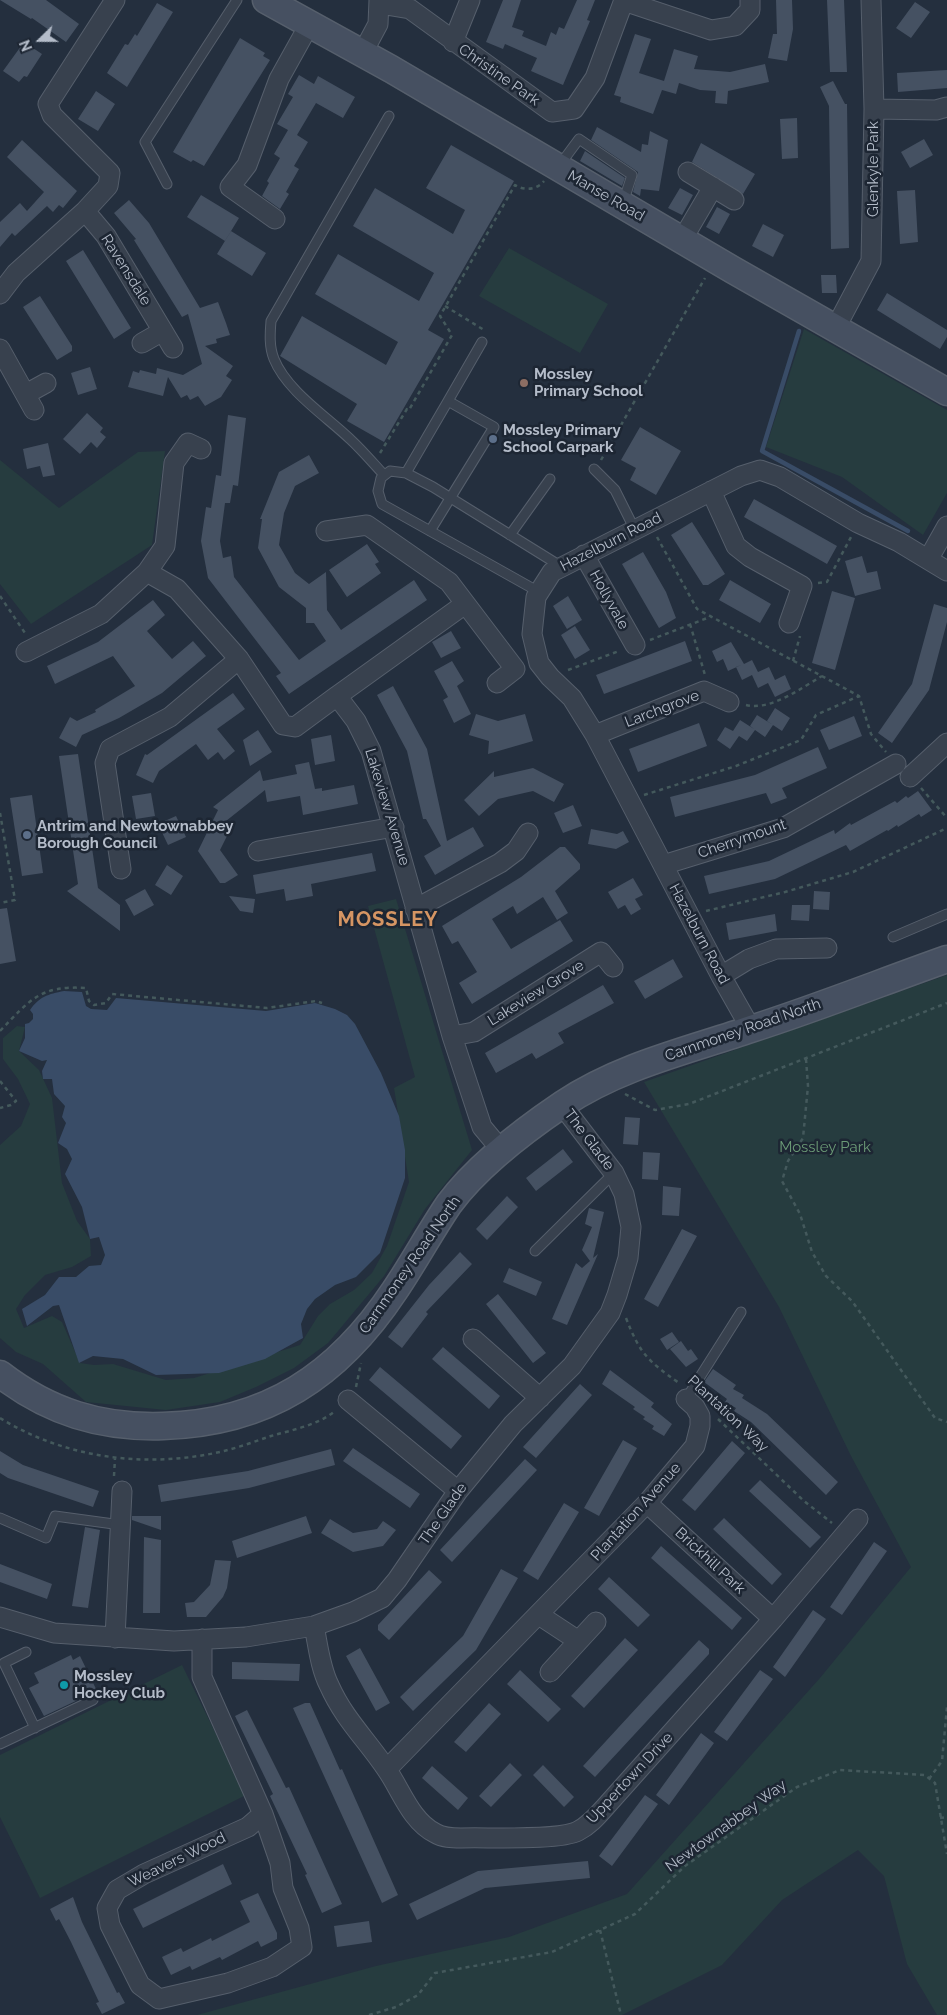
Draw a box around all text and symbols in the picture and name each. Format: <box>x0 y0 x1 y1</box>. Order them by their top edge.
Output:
north arrow <box>15 15 65 65</box>
text: N <box>17 38 36 54</box>
street label: Christine Park <box>455 40 543 110</box>
street label: Glenkyle Park <box>864 121 882 217</box>
street label: Manse Road <box>564 167 648 225</box>
street label: Ravensdale <box>97 231 155 309</box>
place label: Mossley Primary School <box>534 365 643 400</box>
marker: Mossley Primary School <box>518 377 530 389</box>
place label: Mossley Primary School Carpark <box>503 421 621 456</box>
marker: Mossley Primary School Carpark <box>487 433 499 445</box>
street label: Hazelburn Road <box>557 509 665 575</box>
street label: Hollyvale <box>585 567 633 633</box>
street label: Larchgrove <box>622 687 702 731</box>
street label: Lakeview Avenue <box>361 746 413 868</box>
street label: Cherrymount <box>696 816 788 862</box>
place label: Antrim and Newtownabbey Borough Council <box>37 817 233 852</box>
marker: Antrim and Newtownabbey Borough Council <box>21 829 33 841</box>
street label: Hazelburn Road <box>665 881 733 987</box>
district label: MOSSLEY <box>337 908 439 932</box>
street label: Lakeview Grove <box>485 956 587 1030</box>
street label: Carnmoney Road North <box>663 995 823 1065</box>
street label: The Glade <box>560 1106 618 1174</box>
park label: Mossley Park <box>779 1138 871 1156</box>
street label: Carnmoney Road North <box>356 1193 464 1337</box>
street label: Plantation Way <box>684 1372 772 1456</box>
street label: Plantation Avenue <box>587 1459 685 1565</box>
street label: The Glade <box>415 1479 471 1549</box>
street label: Brickhill Park <box>671 1524 749 1598</box>
place label: Mossley Hockey Club <box>74 1667 165 1702</box>
marker: Mossley Hockey Club <box>58 1679 70 1691</box>
street label: Uppertown Drive <box>583 1729 677 1827</box>
street label: Newtownabbey Way <box>662 1776 790 1876</box>
street label: Weavers Wood <box>125 1829 229 1891</box>

